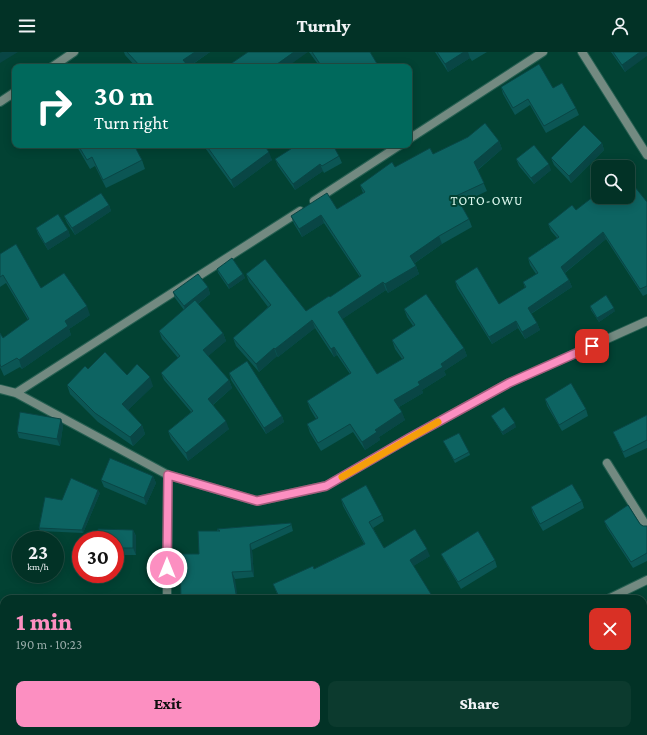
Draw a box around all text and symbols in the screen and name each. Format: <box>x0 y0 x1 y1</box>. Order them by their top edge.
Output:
icon: menu <box>16 15 38 37</box>
icon: person <box>609 15 631 37</box>
text: Turnly <box>296 16 351 36</box>
icon: right <box>28 80 80 132</box>
text: 30 m <box>94 80 154 111</box>
text: Turn right <box>94 113 168 133</box>
map controls <box>591 160 635 204</box>
button: search <box>591 160 635 204</box>
district label: TOTO-OWU <box>451 193 523 208</box>
pin <box>575 329 609 363</box>
icon: arrive <box>581 335 603 357</box>
speed limit sign: 30 <box>72 531 124 583</box>
text: 23 <box>28 541 48 563</box>
position arrow <box>146 547 188 589</box>
text: km/h <box>27 561 49 572</box>
text: 1 min <box>16 608 72 635</box>
button: close <box>589 608 631 650</box>
text: 190 m · 10:23 <box>16 637 82 652</box>
button: Exit <box>16 681 320 727</box>
button: Share <box>328 681 631 727</box>

